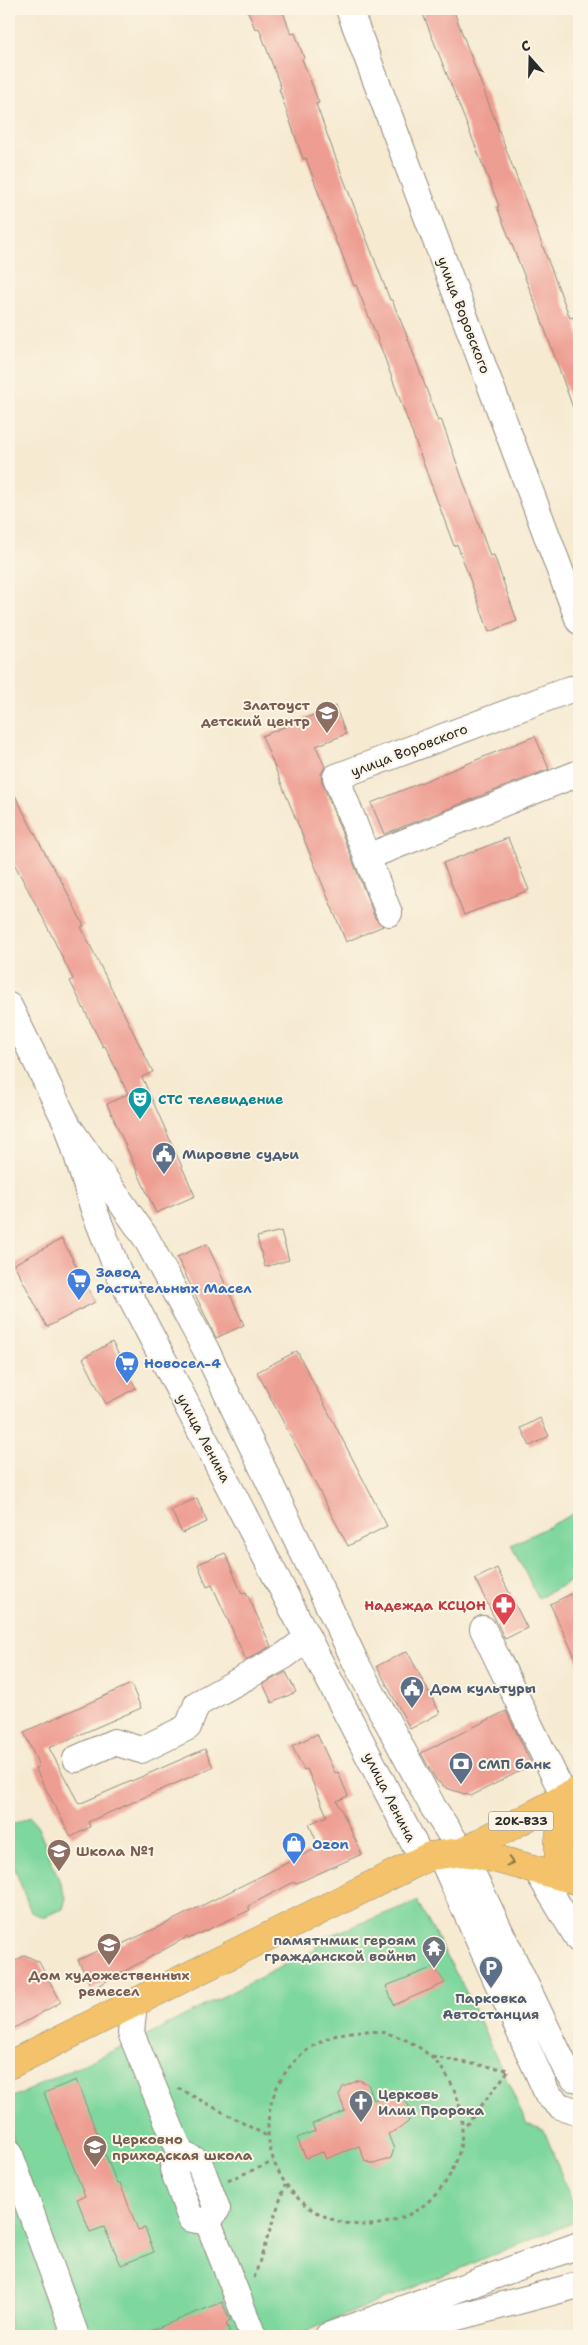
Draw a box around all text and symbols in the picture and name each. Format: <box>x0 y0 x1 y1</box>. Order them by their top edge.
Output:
north arrow <box>506 32 556 82</box>
text: С <box>518 36 533 56</box>
street label: улица Воровского <box>433 254 495 376</box>
place label: Златоуст детский центр <box>201 696 311 730</box>
school or university icon: Златоуст детский центр <box>314 700 340 734</box>
street label: улица Воровского <box>348 719 470 781</box>
theatre icon: СТС телевидение <box>127 1086 153 1120</box>
place label: СТС телевидение <box>158 1090 283 1108</box>
public building icon: Мировые судьи <box>151 1141 177 1175</box>
place label: Мировые судьи <box>182 1145 299 1163</box>
place label: Завод Растительных Масел <box>96 1263 252 1297</box>
supermarket icon: Завод Растительных Масел <box>66 1267 92 1301</box>
supermarket icon: Новосел-4 <box>114 1350 140 1384</box>
place label: Новосел-4 <box>144 1354 221 1372</box>
street label: улица Ленина <box>173 1390 235 1486</box>
pharmacy icon: Надежда КСЦОН <box>491 1592 517 1626</box>
place label: Надежда КСЦОН <box>364 1596 486 1614</box>
public building icon: Дом культуры <box>399 1675 425 1709</box>
place label: Дом культуры <box>430 1679 536 1697</box>
street label: улица Ленина <box>360 1749 420 1845</box>
bank icon: СМП банк <box>448 1751 474 1785</box>
place label: СМП банк <box>478 1755 551 1773</box>
road number: 20К-В33 <box>488 1812 554 1830</box>
shop icon: Ozon <box>281 1831 307 1865</box>
place label: Ozon <box>312 1835 349 1853</box>
school or university icon: Школа №1 <box>46 1838 72 1872</box>
place label: Школа №1 <box>76 1842 154 1860</box>
one-way arrow <box>505 1856 514 1867</box>
place label: памятнмик героям гражданской войны <box>264 1931 416 1965</box>
school or university icon: Дом художественных ремесел <box>96 1932 122 1966</box>
temple icon: памятнмик героям гражданской войны <box>421 1935 447 1969</box>
parking icon: Парковка Автостанция <box>478 1955 504 1989</box>
place label: Дом художественных ремесел <box>29 1966 189 2000</box>
place label: Парковка Автостанция <box>443 1989 539 2023</box>
place label: Церковь Илии Пророка <box>378 2085 485 2119</box>
church icon: Церковь Илии Пророка <box>348 2089 374 2123</box>
place label: Церковно приходская школа <box>112 2130 253 2164</box>
school or university icon: Церковно приходская школа <box>82 2134 108 2168</box>

